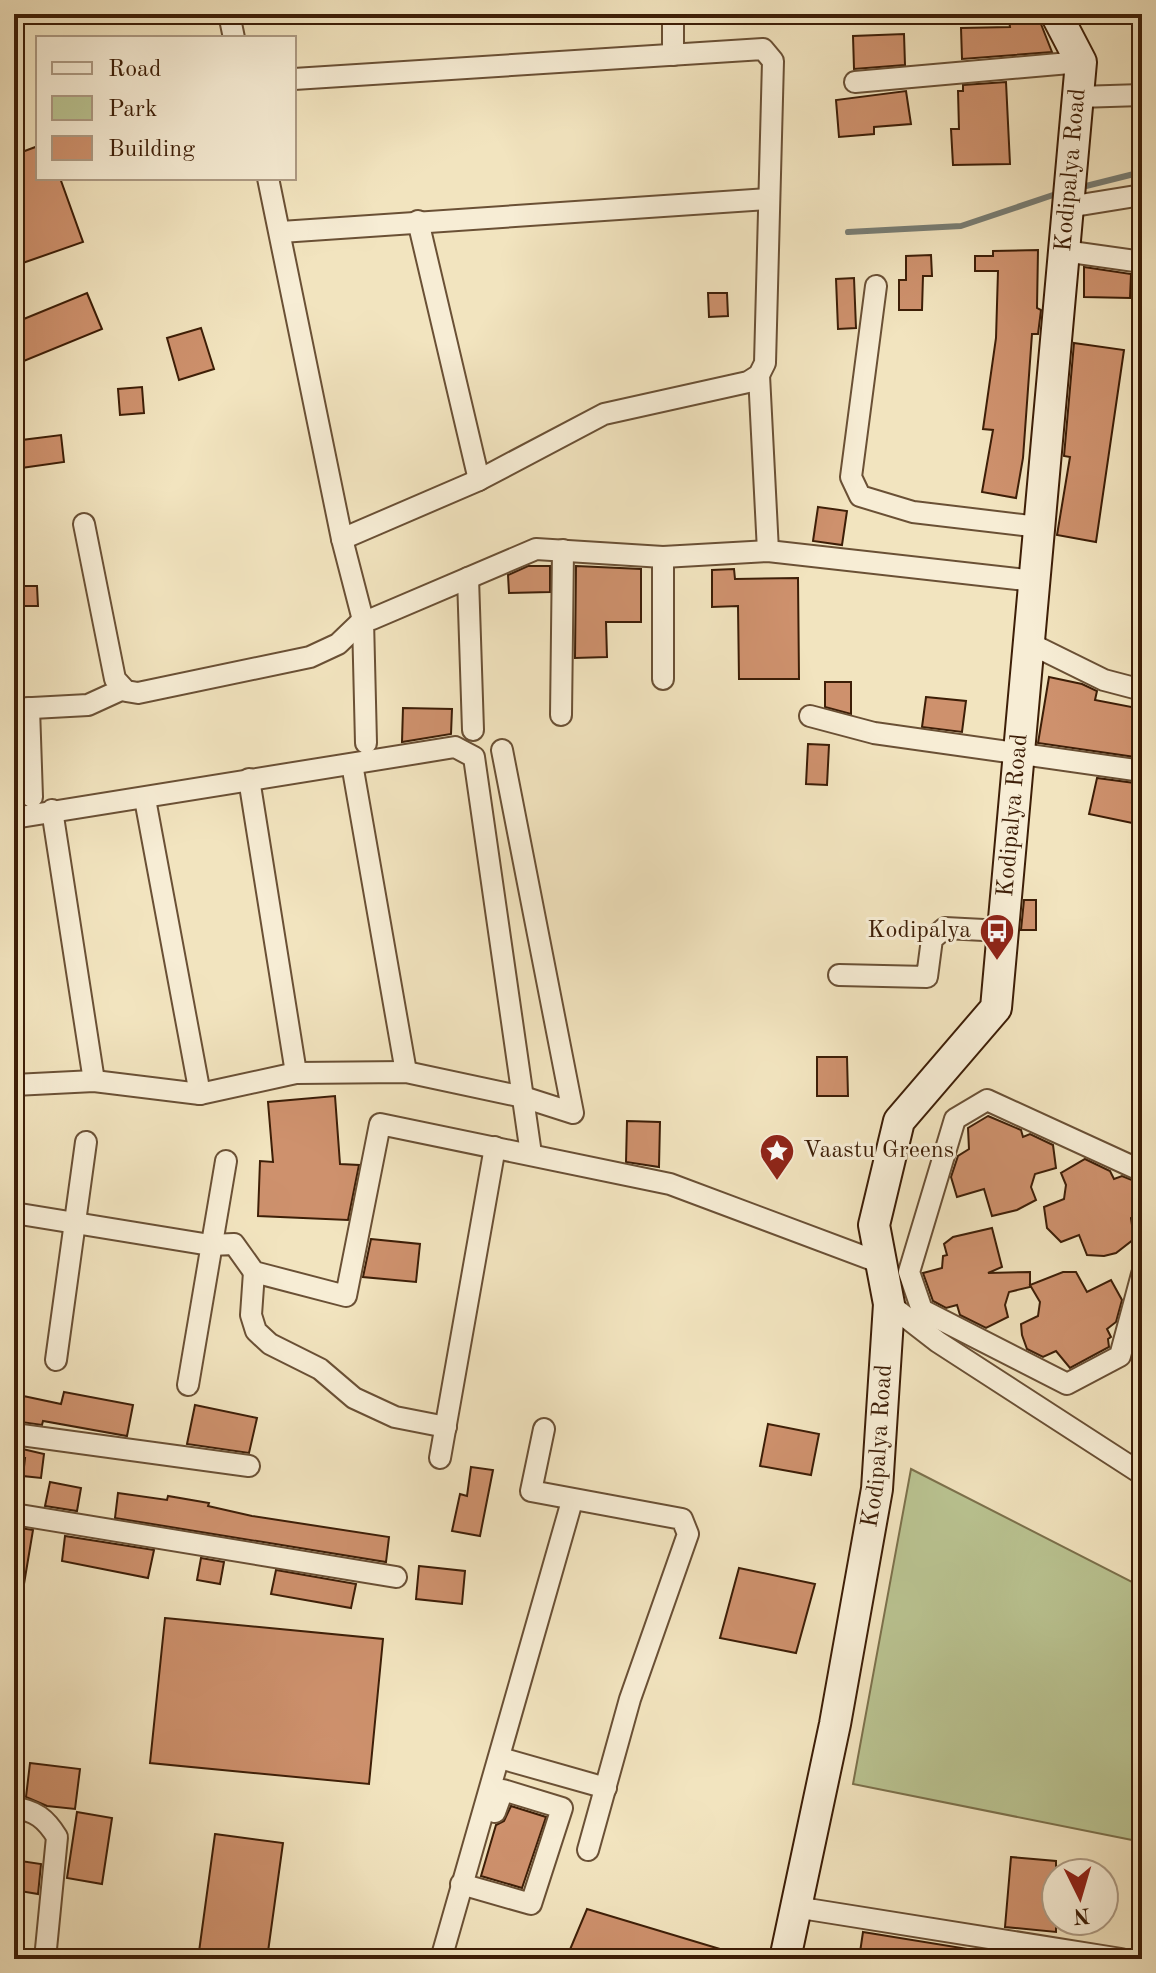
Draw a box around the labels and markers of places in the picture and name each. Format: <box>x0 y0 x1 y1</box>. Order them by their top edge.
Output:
bus stop icon: Kodipalya <box>978 912 1016 962</box>
place label: Kodipalya <box>867 919 971 943</box>
place icon: Vaastu Greens <box>758 1132 796 1182</box>
place label: Vaastu Greens <box>803 1139 954 1163</box>

